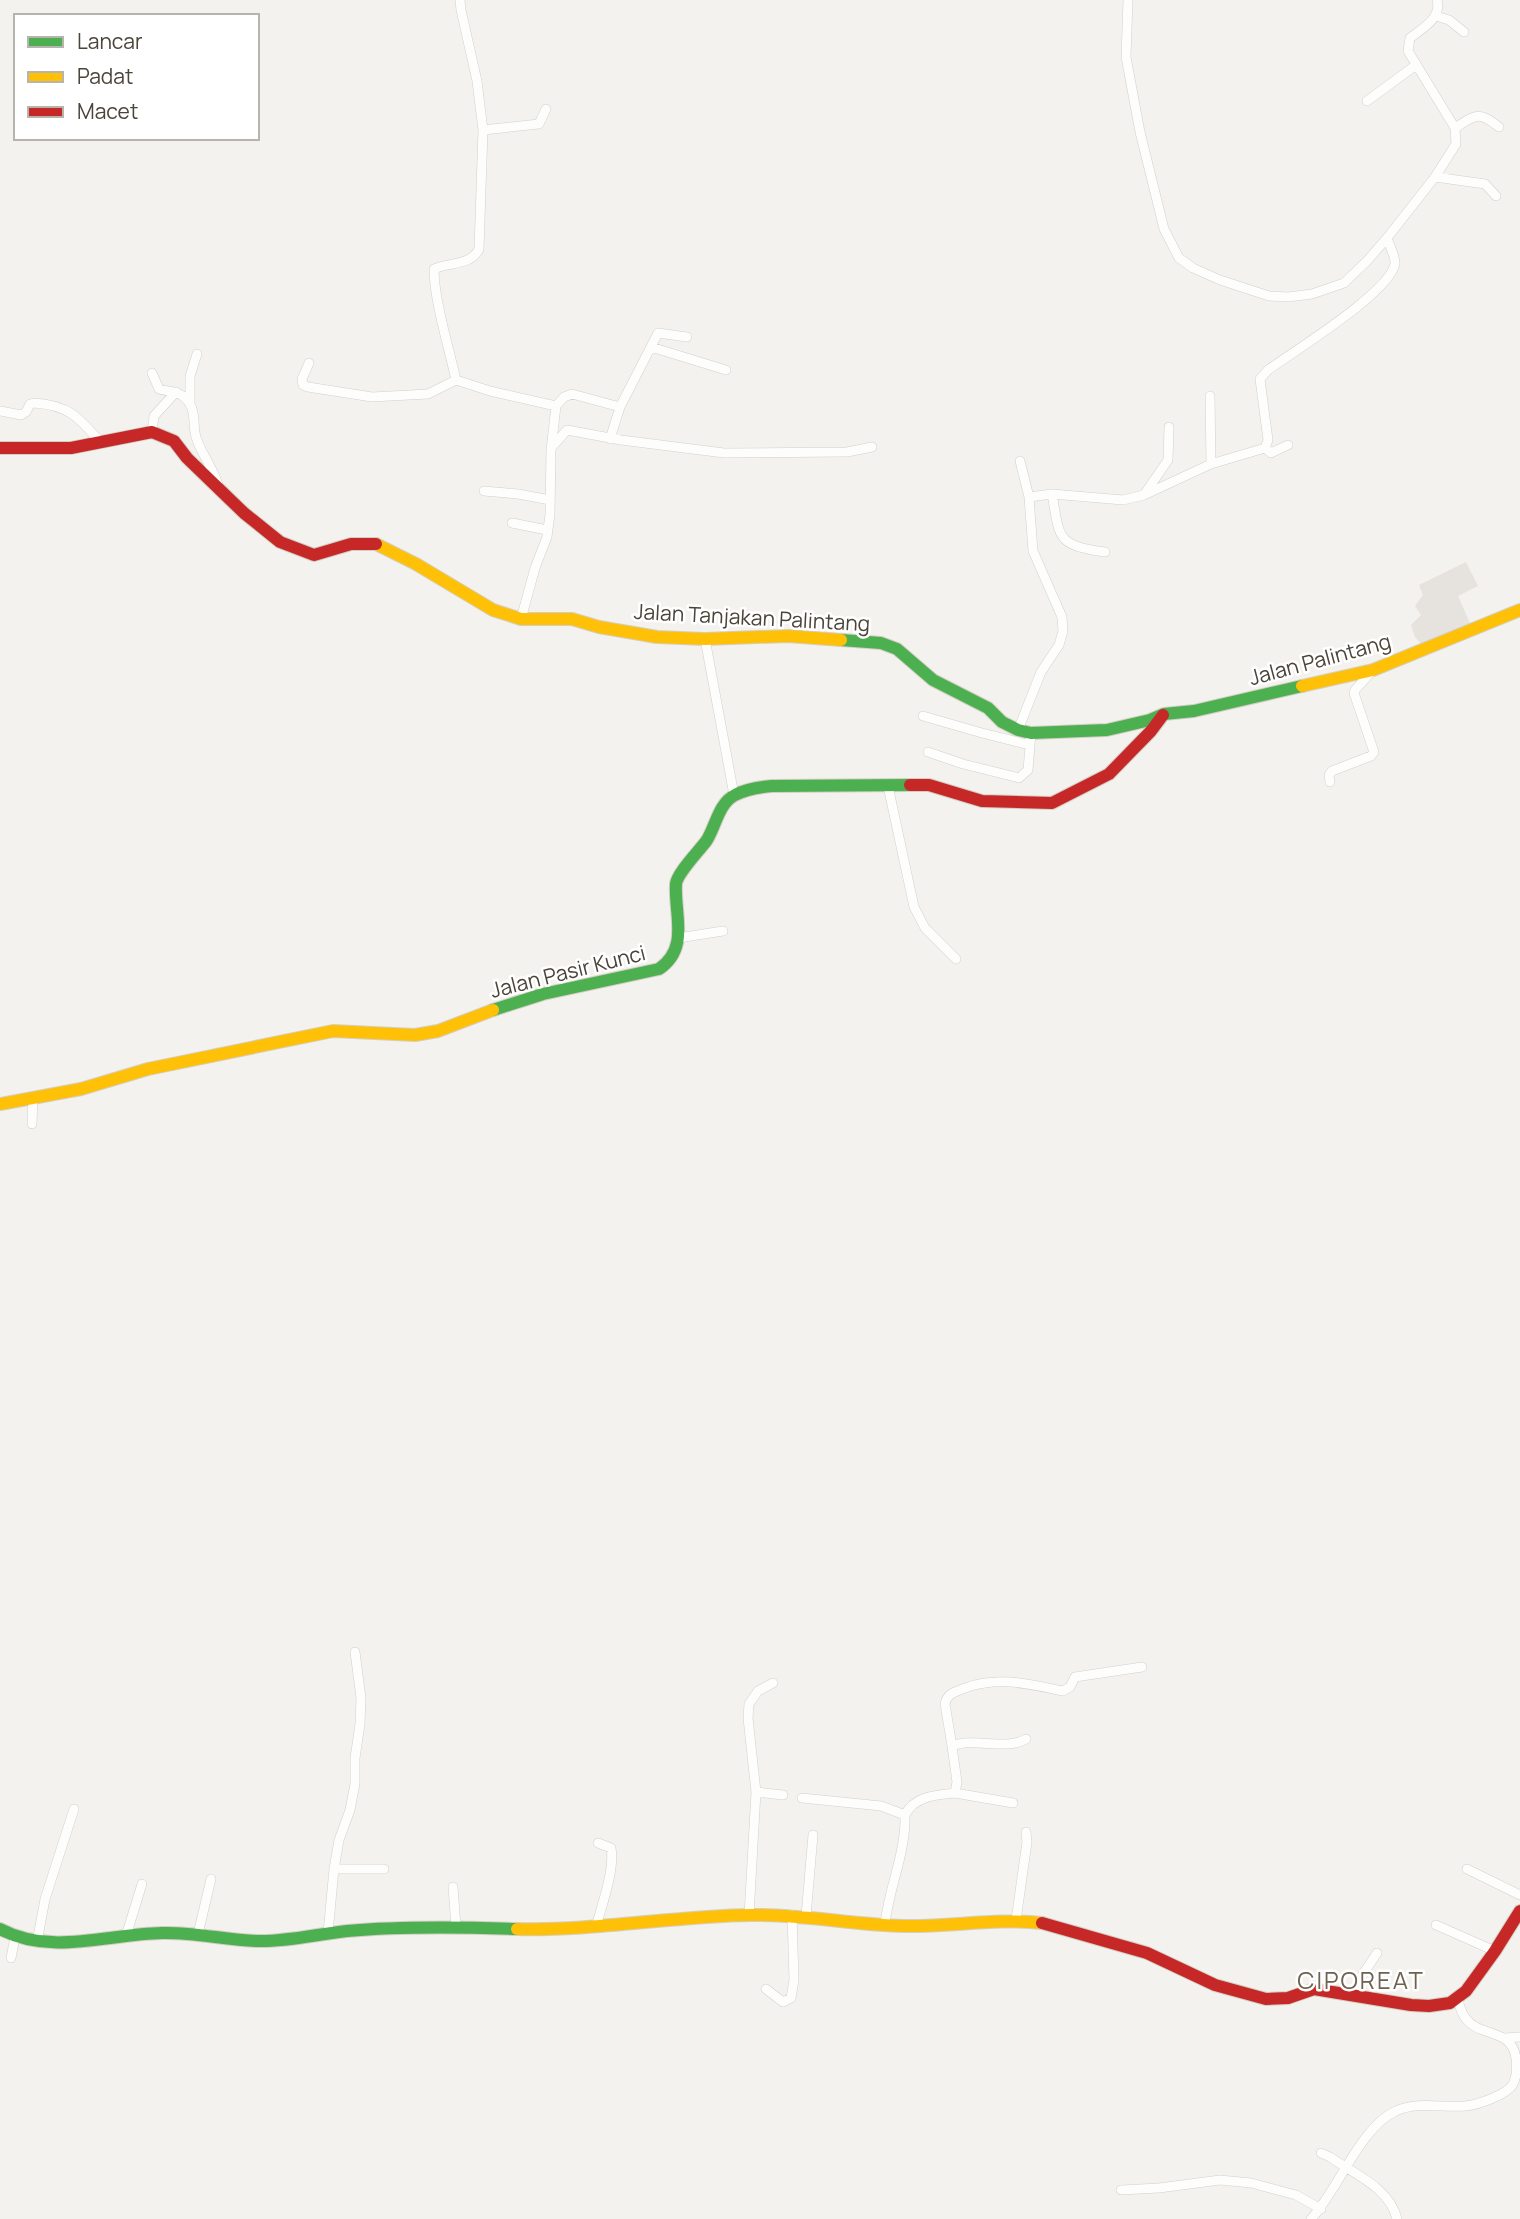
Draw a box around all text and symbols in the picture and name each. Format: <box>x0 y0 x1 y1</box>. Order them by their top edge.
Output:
legend <box>14 14 259 140</box>
text: Lancar <box>77 27 143 55</box>
text: Padat <box>77 62 133 90</box>
text: Macet <box>77 97 138 125</box>
street label: Jalan Tanjakan Palintang <box>633 597 871 637</box>
street label: Jalan Palintang <box>1246 627 1394 691</box>
street label: Jalan Pasir Kunci <box>487 938 648 1004</box>
district label: CIPOREAT <box>1297 1963 1425 1996</box>

